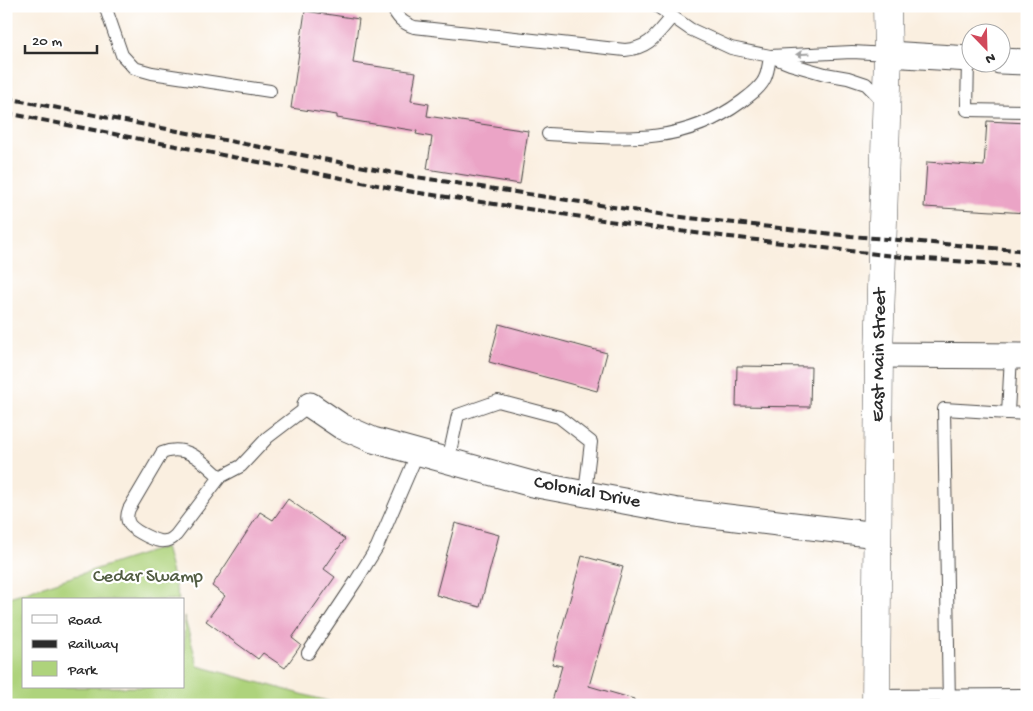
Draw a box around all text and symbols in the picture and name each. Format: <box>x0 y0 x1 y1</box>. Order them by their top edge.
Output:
scale bar <box>25 22 98 54</box>
north arrow <box>960 22 1010 72</box>
text: 20 m <box>32 33 62 51</box>
text: N <box>983 48 998 67</box>
one-way arrow <box>795 51 811 59</box>
street label: East Main Street <box>867 286 893 422</box>
street label: Colonial Drive <box>532 471 642 515</box>
park label: Cedar Swamp <box>93 566 204 589</box>
legend <box>22 598 185 688</box>
text: Road <box>68 612 102 630</box>
text: Railway <box>68 636 119 654</box>
text: Park <box>67 662 98 680</box>

